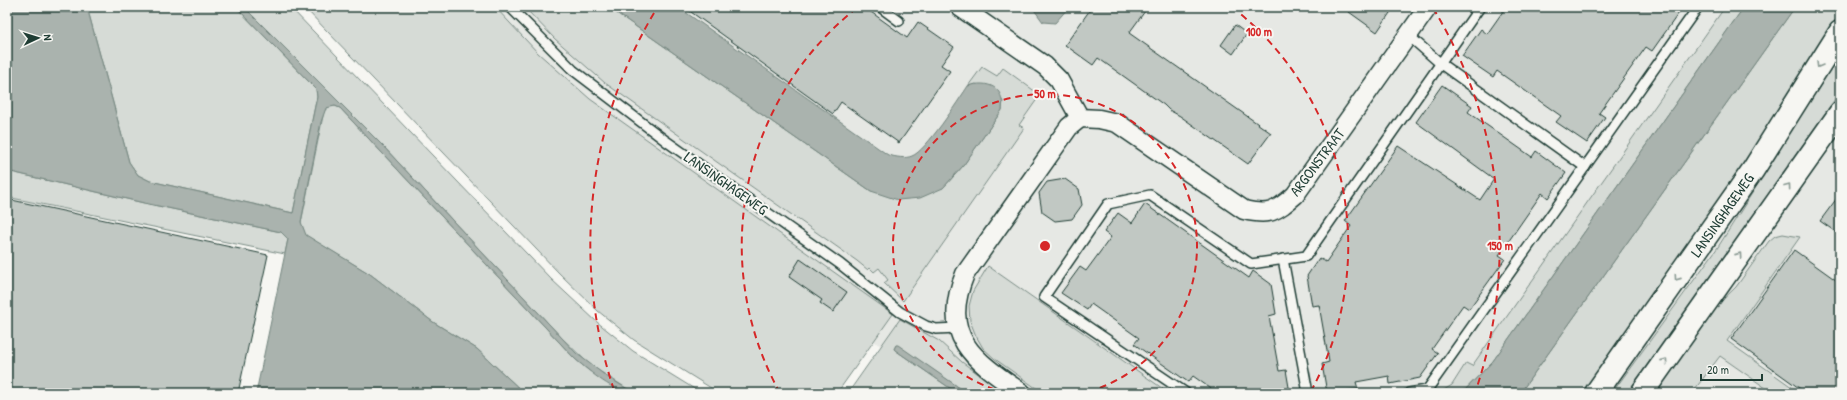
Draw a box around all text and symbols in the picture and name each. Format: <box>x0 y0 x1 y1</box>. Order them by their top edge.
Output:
north arrow <box>18 18 58 58</box>
text: 100 m <box>1246 23 1272 40</box>
text: N <box>41 34 55 41</box>
one-way arrow <box>1817 61 1824 68</box>
text: 50 m <box>1034 85 1056 102</box>
street label: ARGONSTRAAT <box>1285 123 1350 200</box>
street label: LANSINGHAGEWEG <box>680 146 773 220</box>
street label: LANSINGHAGEWEG <box>1685 168 1759 261</box>
one-way arrow <box>1783 183 1790 190</box>
text: 150 m <box>1487 237 1513 254</box>
centre of rings <box>1038 239 1052 253</box>
one-way arrow <box>1734 252 1741 259</box>
one-way arrow <box>1674 274 1682 281</box>
scale bar <box>1701 356 1762 382</box>
one-way arrow <box>1660 358 1668 365</box>
text: 20 m <box>1707 361 1729 378</box>

